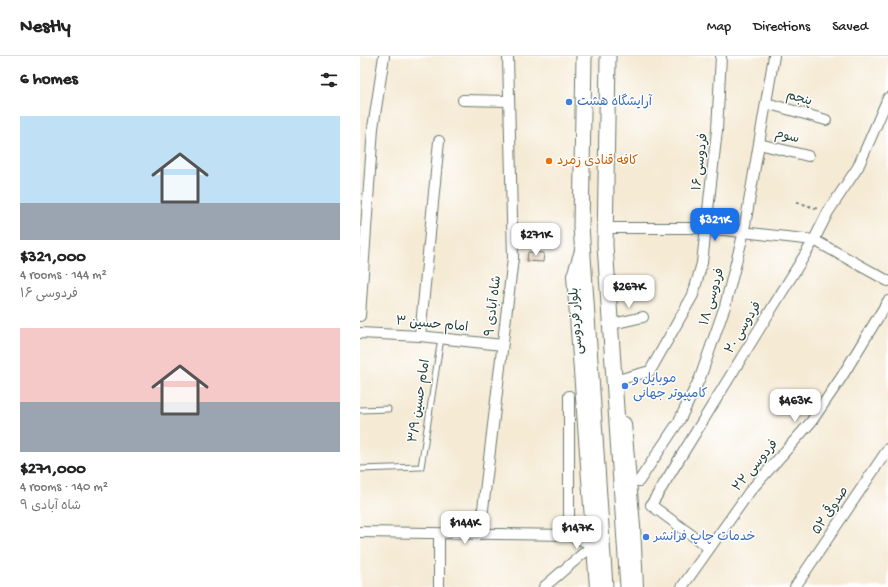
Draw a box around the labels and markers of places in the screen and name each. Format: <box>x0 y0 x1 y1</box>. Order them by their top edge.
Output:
place label: آرایشگاه هشت <box>577 93 653 110</box>
marker: آرایشگاه هشت <box>564 97 574 107</box>
place label: کافه قنادی زمرد <box>557 154 639 169</box>
marker: کافه قنادی زمرد <box>544 156 554 166</box>
pin: $321K <box>687 208 743 242</box>
pin: $271K <box>508 223 564 257</box>
pin: $267K <box>601 275 657 309</box>
place label: موبایل و کامپیوتر جهانی <box>632 372 708 402</box>
marker: موبایل و کامپیوتر جهانی <box>620 381 630 391</box>
pin: $463K <box>767 389 823 423</box>
pin: $144K <box>437 511 493 545</box>
pin: $147K <box>549 516 605 550</box>
place label: خدمات چاپ فرانشر <box>653 530 756 545</box>
marker: خدمات چاپ فرانشر <box>641 532 651 542</box>

